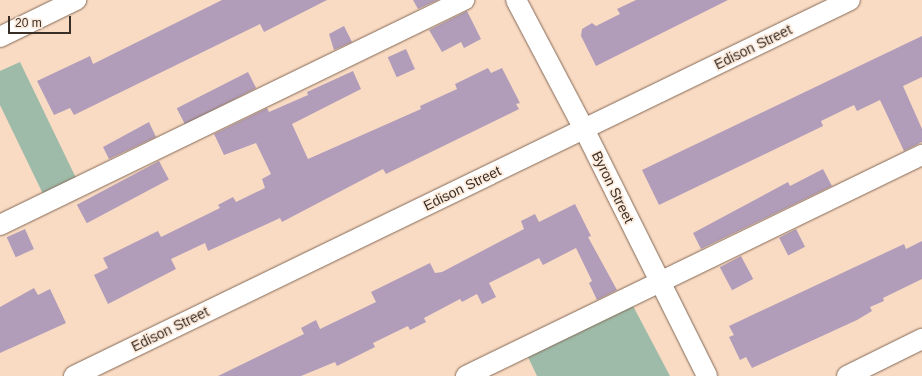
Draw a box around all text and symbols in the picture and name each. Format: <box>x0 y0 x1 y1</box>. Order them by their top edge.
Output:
scale bar <box>10 8 73 34</box>
text: 20 m <box>15 16 42 30</box>
street label: Edison Street <box>712 21 794 73</box>
street label: Byron Street <box>588 148 638 226</box>
street label: Edison Street <box>421 162 503 214</box>
street label: Edison Street <box>129 303 211 355</box>

